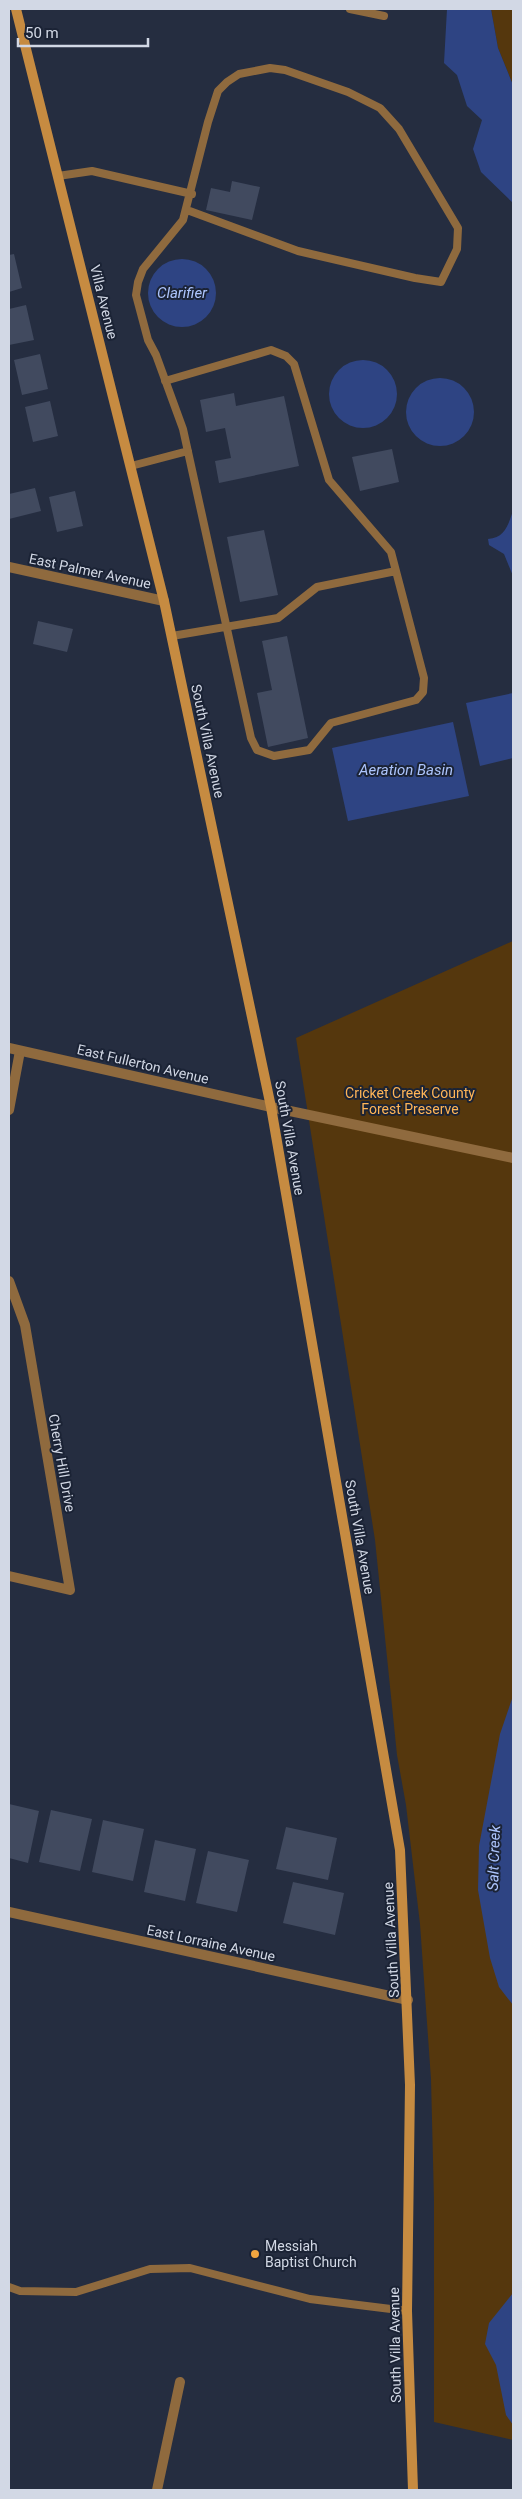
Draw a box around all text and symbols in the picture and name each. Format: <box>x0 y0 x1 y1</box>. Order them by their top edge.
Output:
scale bar <box>18 15 148 47</box>
text: 50 m <box>25 24 59 42</box>
street label: Villa Avenue <box>87 263 121 341</box>
water label: Clarifier <box>157 284 208 302</box>
street label: East Palmer Avenue <box>28 550 152 592</box>
street label: South Villa Avenue <box>188 683 228 799</box>
water label: Aeration Basin <box>358 761 453 779</box>
street label: East Fullerton Avenue <box>75 1041 211 1087</box>
street label: South Villa Avenue <box>272 1080 308 1196</box>
park label: Cricket Creek County Forest Preserve <box>345 1085 475 1117</box>
street label: Cherry Hill Drive <box>46 1413 78 1513</box>
street label: South Villa Avenue <box>342 1479 378 1595</box>
water label: Salt Creek <box>484 1824 504 1891</box>
street label: South Villa Avenue <box>380 1882 402 1998</box>
street label: East Lorraine Avenue <box>145 1922 277 1964</box>
place label: Messiah Baptist Church <box>265 2238 357 2270</box>
marker: Messiah Baptist Church <box>249 2248 261 2260</box>
street label: South Villa Avenue <box>386 2287 404 2403</box>

